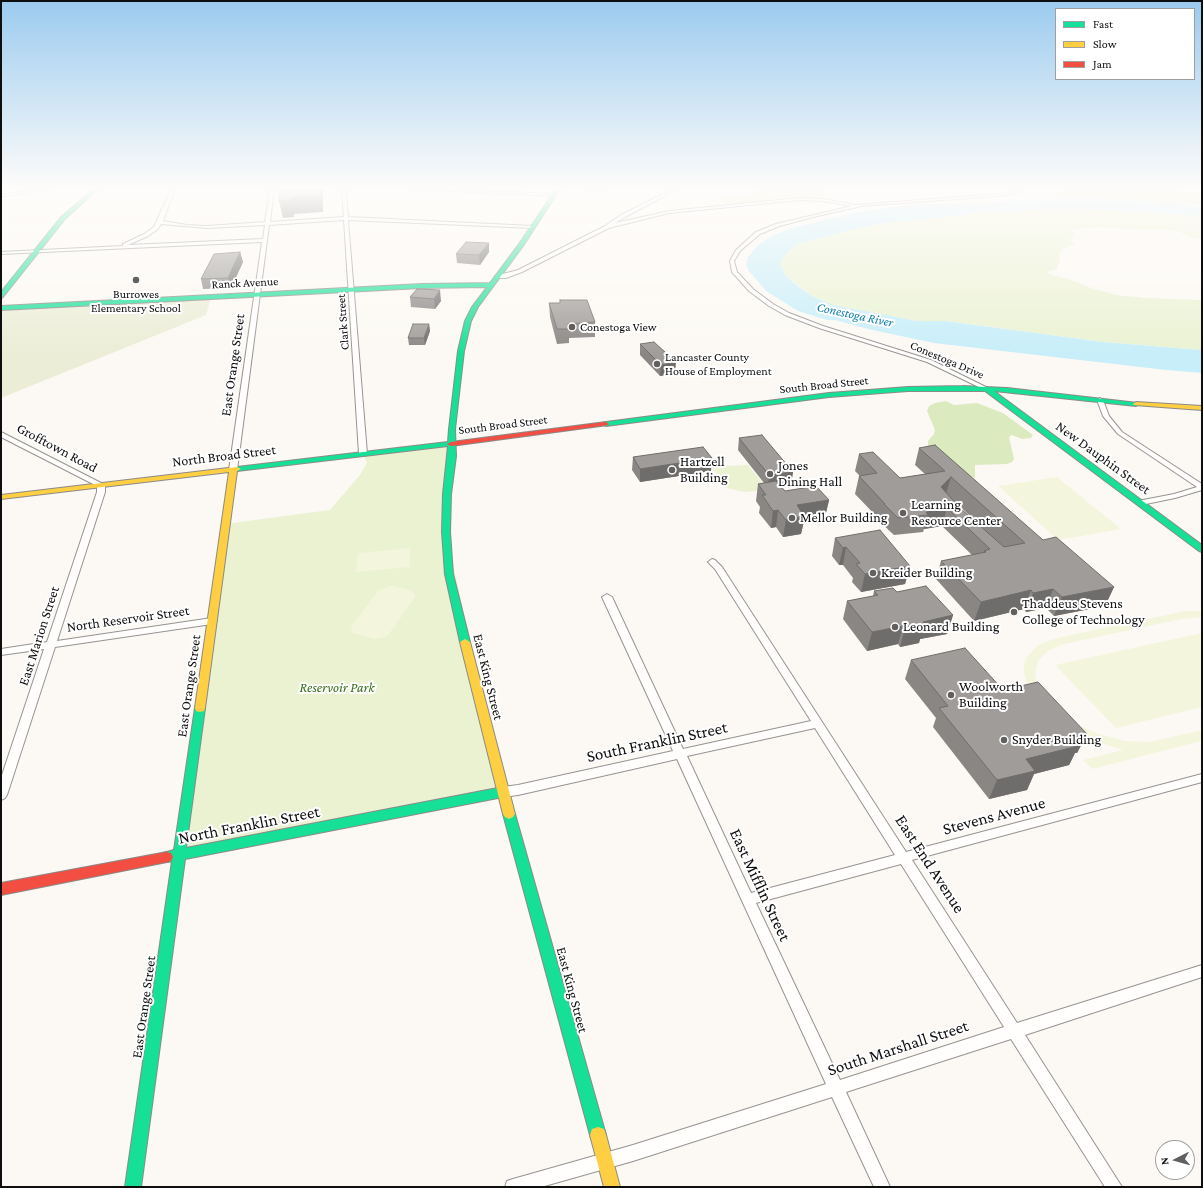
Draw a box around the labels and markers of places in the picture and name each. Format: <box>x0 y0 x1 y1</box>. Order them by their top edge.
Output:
marker: Burrowes Elementary School <box>131 275 141 285</box>
place label: Burrowes Elementary School <box>91 287 181 315</box>
place label: Conestoga View <box>580 320 657 334</box>
marker: Conestoga View <box>567 322 577 332</box>
place label: Lancaster County House of Employment <box>665 350 772 378</box>
marker: Lancaster County House of Employment <box>652 359 662 369</box>
place label: Hartzell Building <box>680 454 728 486</box>
place label: Jones Dining Hall <box>778 458 842 490</box>
marker: Hartzell Building <box>667 465 677 475</box>
marker: Jones Dining Hall <box>765 469 775 479</box>
place label: Learning Resource Center <box>911 497 1001 530</box>
marker: Learning Resource Center <box>898 508 908 518</box>
place label: Mellor Building <box>800 510 887 526</box>
marker: Mellor Building <box>787 513 797 523</box>
place label: Kreider Building <box>881 565 972 581</box>
marker: Kreider Building <box>868 568 878 578</box>
place label: Thaddeus Stevens College of Technology <box>1022 596 1145 628</box>
marker: Thaddeus Stevens College of Technology <box>1009 607 1019 617</box>
place label: Leonard Building <box>903 619 999 635</box>
marker: Leonard Building <box>890 622 900 632</box>
place label: Woolworth Building <box>959 679 1023 712</box>
marker: Woolworth Building <box>946 690 956 700</box>
place label: Snyder Building <box>1012 732 1101 748</box>
marker: Snyder Building <box>999 735 1009 745</box>

